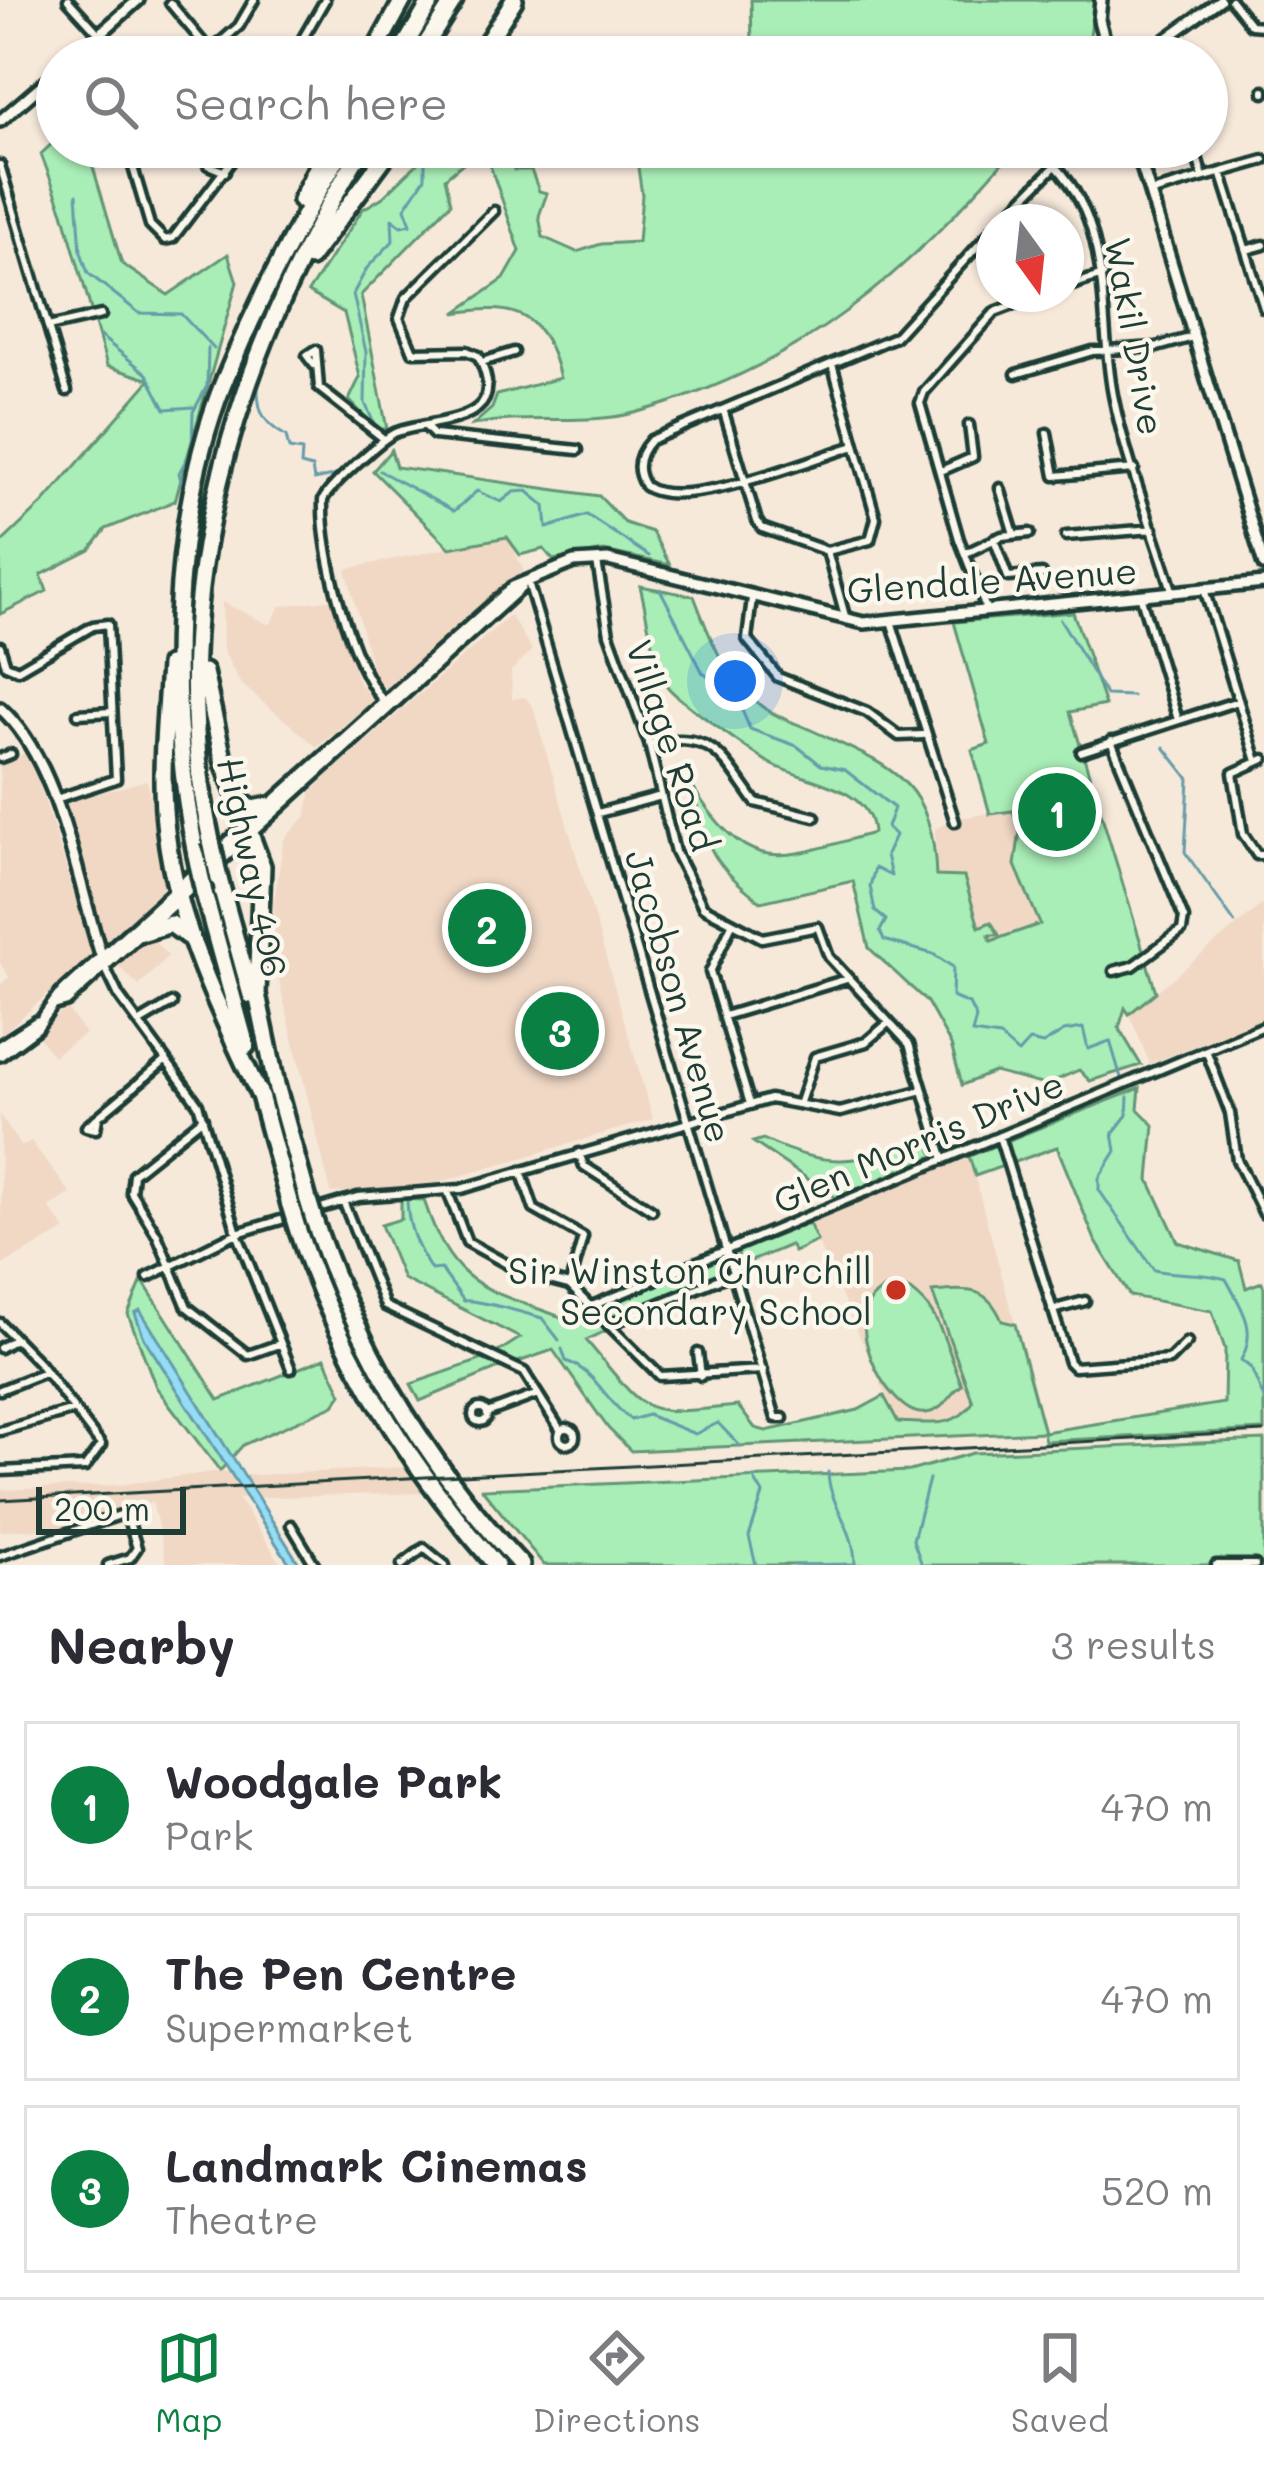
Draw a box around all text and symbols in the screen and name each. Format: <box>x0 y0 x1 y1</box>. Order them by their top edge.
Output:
search box <box>36 36 1228 168</box>
icon: search <box>78 69 144 135</box>
text: Search here <box>174 73 448 131</box>
north arrow <box>976 204 1084 312</box>
street label: Wakil Drive <box>1096 234 1176 438</box>
street label: Glendale Avenue <box>845 545 1139 613</box>
street label: Village Road <box>617 634 729 856</box>
your location <box>705 651 765 711</box>
street label: Highway 406 <box>207 753 300 981</box>
pin: 1 <box>1018 767 1096 857</box>
street label: Jacobson Avenue <box>616 844 744 1148</box>
pin: 2 <box>448 883 526 973</box>
pin: 3 <box>521 986 599 1076</box>
street label: Glen Morris Drive <box>766 1059 1070 1223</box>
place label: Sir Winston Churchill Secondary School <box>508 1246 872 1335</box>
marker: Sir Winston Churchill Secondary School <box>883 1277 909 1303</box>
scale bar <box>36 1481 186 1534</box>
text: 200 m <box>54 1486 150 1529</box>
text: Nearby <box>48 1610 235 1677</box>
text: 3 results <box>1051 1618 1216 1669</box>
text: Woodgale Park <box>165 1751 502 1809</box>
text: 1 <box>81 1780 99 1831</box>
text: 470 m <box>1101 1780 1213 1831</box>
text: Park <box>165 1809 253 1860</box>
text: The Pen Centre <box>165 1943 517 2001</box>
text: 2 <box>79 1972 101 2023</box>
text: 470 m <box>1101 1972 1213 2023</box>
text: Supermarket <box>165 2001 413 2052</box>
text: Landmark Cinemas <box>165 2135 588 2193</box>
text: 3 <box>78 2164 102 2215</box>
text: 520 m <box>1101 2164 1213 2215</box>
text: Theatre <box>165 2193 318 2244</box>
tab: Map <box>155 2325 222 2440</box>
tab: Directions <box>533 2325 700 2440</box>
tab: Saved <box>1011 2325 1109 2440</box>

